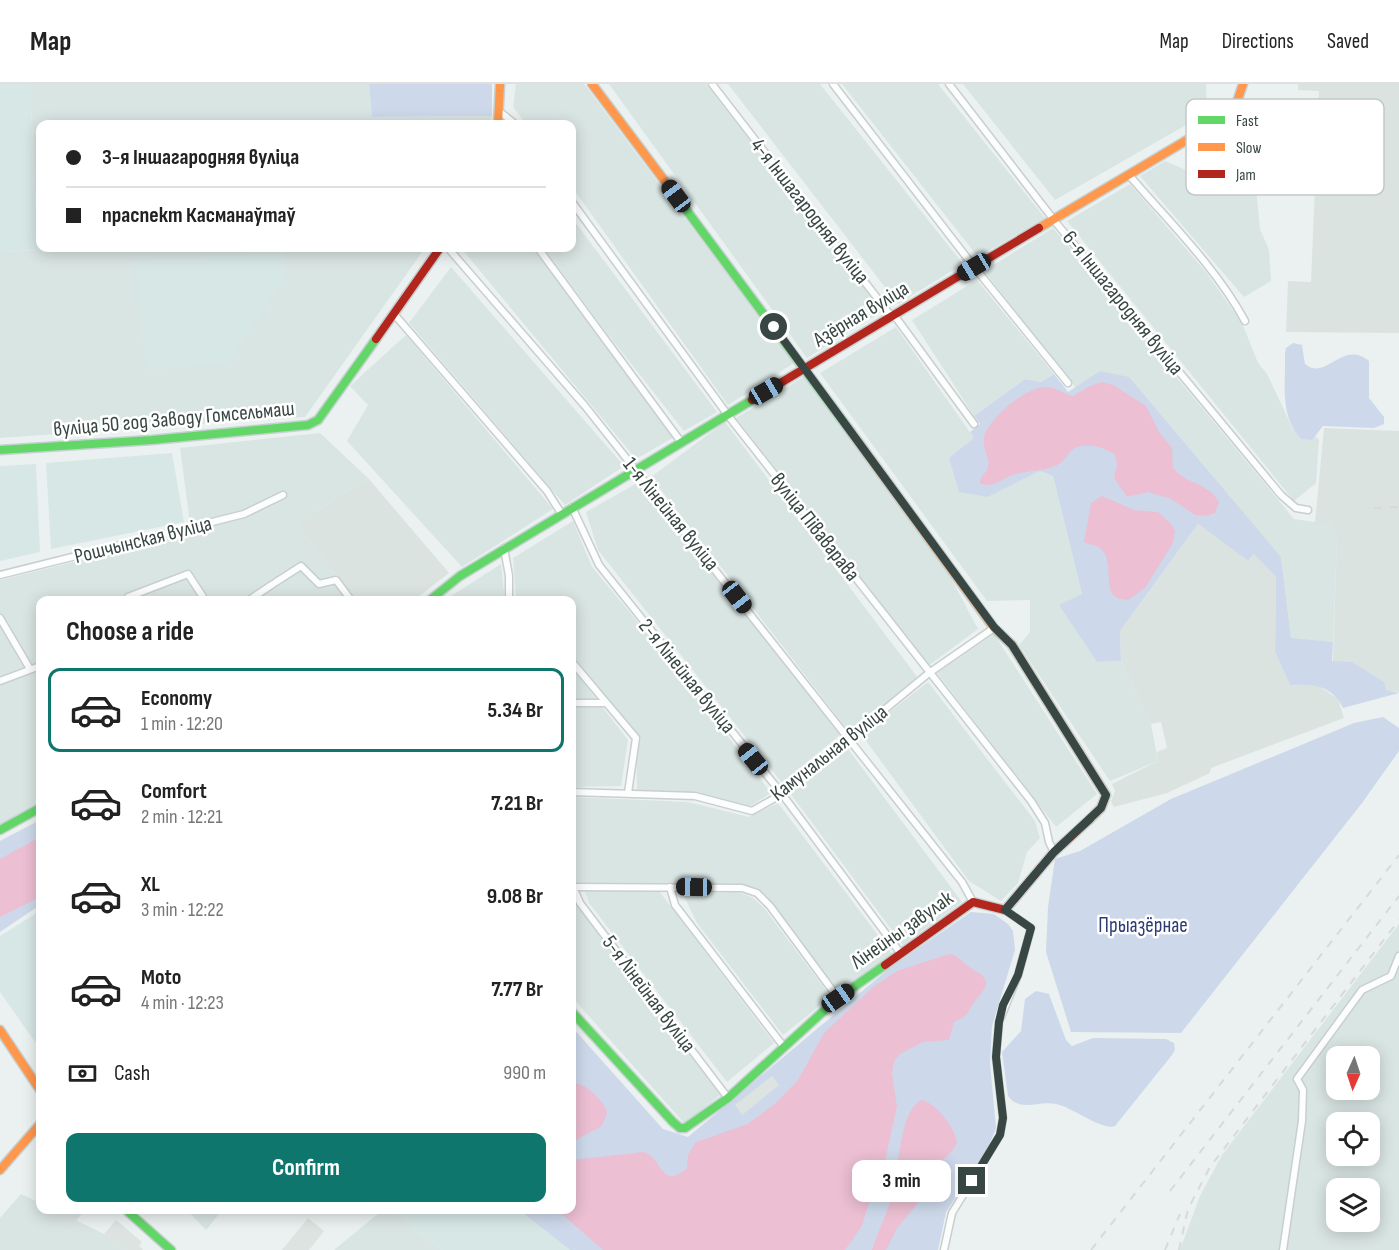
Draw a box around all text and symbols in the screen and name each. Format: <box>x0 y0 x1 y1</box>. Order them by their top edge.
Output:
text: Map <box>30 25 71 58</box>
text: Map <box>1159 29 1189 54</box>
text: Directions <box>1222 29 1294 54</box>
text: Saved <box>1327 29 1369 54</box>
legend <box>1186 99 1384 195</box>
text: Fast <box>1236 112 1259 131</box>
street label: 4-я Іншагародняя вуліца <box>745 133 875 289</box>
text: Slow <box>1236 139 1261 158</box>
text: 3-я Іншагародняя вуліца <box>102 144 299 171</box>
text: Jam <box>1235 166 1256 185</box>
car <box>658 176 694 216</box>
text: праспект Касманаўтаў <box>102 202 296 229</box>
street label: 6-я Іншагародняя вуліца <box>1057 226 1189 380</box>
car <box>954 250 994 284</box>
street label: Азёрная вуліца <box>808 276 913 353</box>
route start <box>760 313 787 340</box>
car <box>746 374 786 408</box>
street label: вуліца 50 год Заводу Гомсельмаш <box>52 396 296 442</box>
street label: 1-я Лінейная вуліца <box>618 452 724 576</box>
street label: вуліца Піваварава <box>765 468 865 586</box>
street label: Рошчынская вуліца <box>72 511 214 569</box>
car <box>719 577 755 617</box>
street label: 2-я Лінейная вуліца <box>633 614 741 738</box>
text: Choose a ride <box>66 616 194 648</box>
icon: car <box>69 683 123 737</box>
text: Economy <box>141 685 212 712</box>
text: 5.34 Br <box>487 697 543 724</box>
street label: Камунальная вуліца <box>766 700 892 806</box>
text: 1 min · 12:20 <box>141 712 223 736</box>
car <box>735 739 771 779</box>
icon: car <box>69 776 123 830</box>
text: Comfort <box>141 778 207 805</box>
text: 7.21 Br <box>491 790 543 817</box>
text: 2 min · 12:21 <box>141 805 222 829</box>
icon: car <box>69 869 123 923</box>
text: XL <box>141 871 160 898</box>
car <box>676 878 712 896</box>
text: 9.08 Br <box>487 883 543 910</box>
street label: Лінейны завулак <box>845 886 958 975</box>
text: 3 min · 12:22 <box>141 898 224 922</box>
park label: Прыазёрнае <box>1098 913 1188 938</box>
street label: 5-я Лінейная вуліца <box>597 931 701 1057</box>
icon: car <box>69 962 123 1016</box>
text: Moto <box>141 964 181 991</box>
text: 7.77 Br <box>491 976 543 1003</box>
car <box>818 980 858 1016</box>
text: 4 min · 12:23 <box>141 991 224 1015</box>
north arrow <box>1326 1046 1380 1100</box>
map controls <box>1326 1046 1380 1232</box>
icon: cash <box>66 1057 99 1090</box>
text: Cash <box>114 1060 150 1087</box>
text: 990 m <box>503 1061 546 1085</box>
button: locate <box>1326 1112 1380 1166</box>
button: Confirm <box>66 1133 546 1202</box>
callout: 3 min <box>852 1160 951 1202</box>
route end <box>958 1167 985 1194</box>
text: 3 min <box>882 1169 921 1193</box>
button: layers <box>1326 1178 1380 1232</box>

